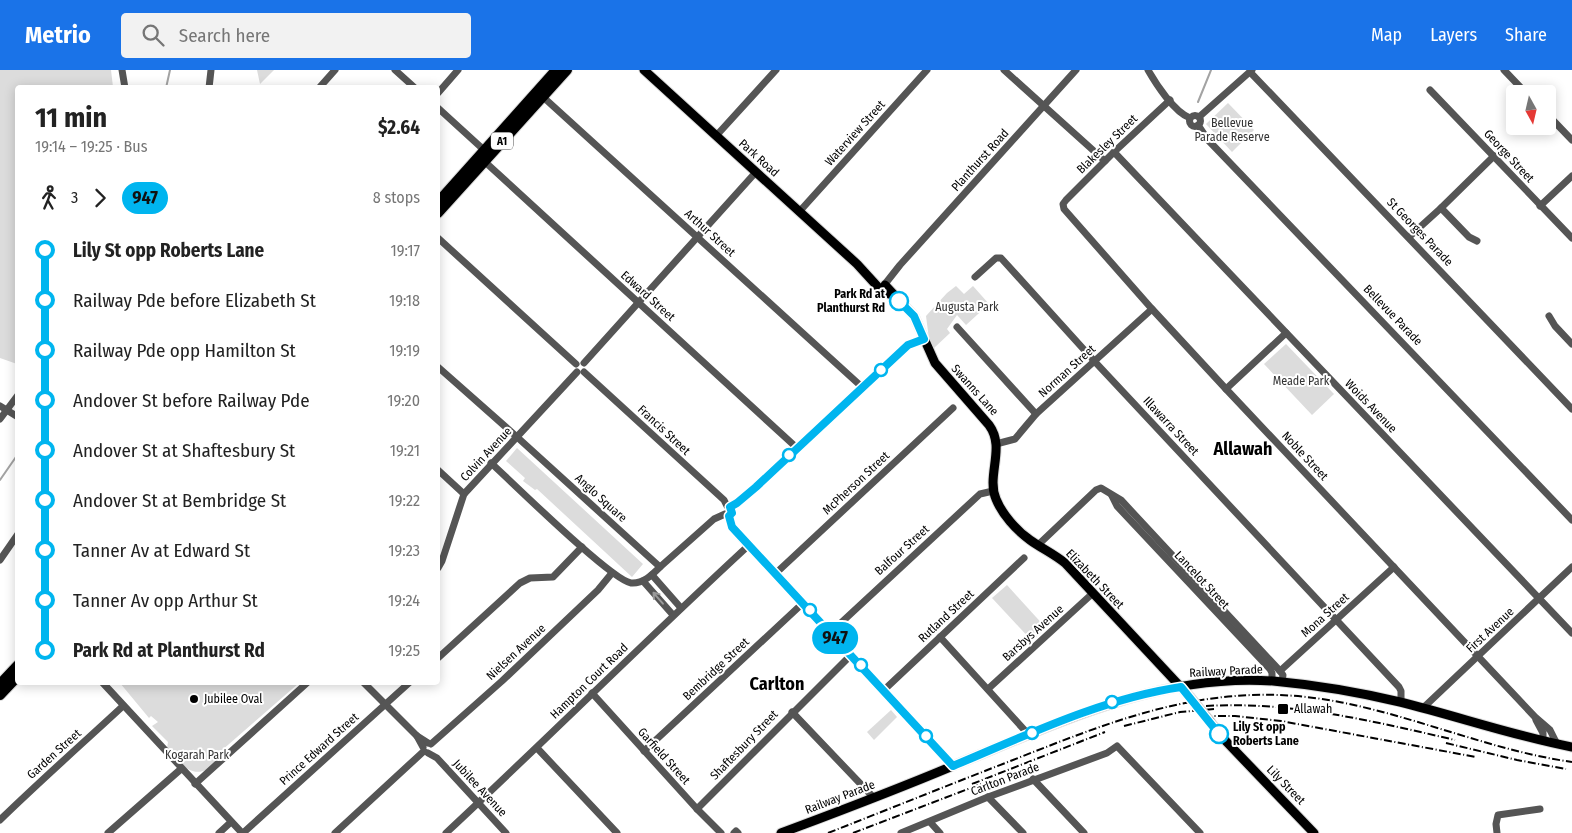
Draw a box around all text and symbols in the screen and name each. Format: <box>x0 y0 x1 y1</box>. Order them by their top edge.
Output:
search box <box>121 13 471 58</box>
text: Metrio <box>25 21 91 49</box>
icon: search <box>139 21 167 49</box>
text: Search here <box>179 24 270 47</box>
text: Map <box>1371 24 1402 46</box>
text: Layers <box>1430 24 1477 46</box>
text: Share <box>1505 24 1547 46</box>
north arrow <box>1506 85 1556 135</box>
map controls <box>1506 85 1556 135</box>
street label: Waterview Street <box>822 97 888 168</box>
text: 11 min <box>35 101 107 134</box>
street label: Blakesley Street <box>1074 112 1140 176</box>
text: $2.64 <box>378 116 420 139</box>
park label: Bellevue Parade Reserve <box>1194 116 1270 144</box>
street label: Planthurst Road <box>948 126 1012 194</box>
street label: George Street <box>1481 127 1537 185</box>
road number: A1 <box>491 132 513 150</box>
street label: Park Road <box>736 136 782 180</box>
text: 19:14 – 19:25 · Bus <box>35 137 148 156</box>
icon: walk <box>35 184 63 212</box>
icon: forward <box>86 184 114 212</box>
text: 947 <box>132 187 158 209</box>
text: 3 <box>71 188 78 207</box>
text: 8 stops <box>373 188 420 207</box>
street label: St Georges Parade <box>1384 195 1456 269</box>
street label: Arthur Street <box>682 207 738 260</box>
text: Lily St opp Roberts Lane <box>73 239 264 262</box>
text: 19:17 <box>391 241 420 260</box>
street label: Edward Street <box>618 268 678 324</box>
street label: Bellevue Parade <box>1361 282 1425 348</box>
place label: Park Rd at Planthurst Rd <box>817 287 886 315</box>
text: Railway Pde before Elizabeth St <box>73 289 316 312</box>
text: 19:18 <box>389 291 420 310</box>
marker: Park Rd at Planthurst Rd <box>889 291 909 311</box>
park label: Augusta Park <box>935 300 999 314</box>
text: Railway Pde opp Hamilton St <box>73 339 296 362</box>
text: 19:19 <box>389 341 420 360</box>
street label: Norman Street <box>1036 342 1098 400</box>
street label: Swanns Lane <box>949 362 1001 418</box>
unlabelled marker <box>874 363 888 377</box>
park label: Meade Park <box>1273 374 1330 388</box>
street label: Woids Avenue <box>1342 376 1400 436</box>
text: Andover St before Railway Pde <box>73 389 310 412</box>
text: 19:20 <box>387 391 420 410</box>
street label: Illawarra Street <box>1140 394 1202 458</box>
street label: Francis Street <box>635 402 693 458</box>
street label: Colvin Avenue <box>457 424 515 484</box>
street label: Noble Street <box>1279 429 1331 483</box>
district label: Allawah <box>1213 438 1272 460</box>
text: Andover St at Shaftesbury St <box>73 439 295 462</box>
text: 19:21 <box>390 441 420 460</box>
unlabelled marker <box>782 448 796 462</box>
street label: McPherson Street <box>820 448 892 517</box>
street label: Anglo Square <box>572 471 630 525</box>
text: Andover St at Bembridge St <box>73 489 286 512</box>
text: 19:22 <box>388 491 420 510</box>
street label: Balfour Street <box>872 522 932 578</box>
text: Tanner Av at Edward St <box>73 539 250 562</box>
text: 19:23 <box>388 541 420 560</box>
street label: Elizabeth Street <box>1063 546 1127 612</box>
street label: Lancelot Street <box>1172 548 1232 612</box>
street label: Rutland Street <box>915 587 977 645</box>
text: Tanner Av opp Arthur St <box>73 589 258 612</box>
street label: Mona Street <box>1298 590 1352 640</box>
text: 19:24 <box>388 591 420 610</box>
one-way arrow <box>653 592 664 605</box>
street label: Barsbys Avenue <box>1000 602 1066 664</box>
unlabelled marker <box>803 603 817 617</box>
street label: First Avenue <box>1463 604 1517 656</box>
street label: Nielsen Avenue <box>484 621 548 683</box>
line badge: 947 <box>806 622 864 654</box>
text: 947 <box>822 627 848 649</box>
street label: Bembridge Street <box>680 635 752 703</box>
text: Park Rd at Planthurst Rd <box>73 639 265 662</box>
street label: Hampton Court Road <box>547 640 631 722</box>
text: 19:25 <box>388 641 420 660</box>
unlabelled marker <box>854 658 868 672</box>
street label: Railway Parade <box>1189 662 1263 680</box>
district label: Carlton <box>750 673 804 695</box>
place label: Jubilee Oval <box>204 692 262 706</box>
marker: Jubilee Oval <box>188 693 200 705</box>
unlabelled marker <box>1105 695 1119 709</box>
marker: Allawah <box>1276 702 1290 716</box>
place label: Allawah <box>1294 702 1332 716</box>
street label: Shaftesbury Street <box>707 707 781 783</box>
street label: Prince Edward Street <box>277 710 361 788</box>
place label: Lily St opp Roberts Lane <box>1233 720 1299 748</box>
marker: Lily St opp Roberts Lane <box>1209 724 1229 744</box>
street label: Garfield Street <box>635 725 693 787</box>
street label: Garden Street <box>24 726 84 782</box>
unlabelled marker <box>1025 726 1039 740</box>
unlabelled marker <box>919 729 933 743</box>
park label: Kogarah Park <box>165 748 229 762</box>
street label: Jubilee Avenue <box>450 757 510 819</box>
street label: Carlton Parade <box>969 760 1041 798</box>
street label: Lily Street <box>1264 762 1308 808</box>
street label: Railway Parade <box>803 777 877 817</box>

